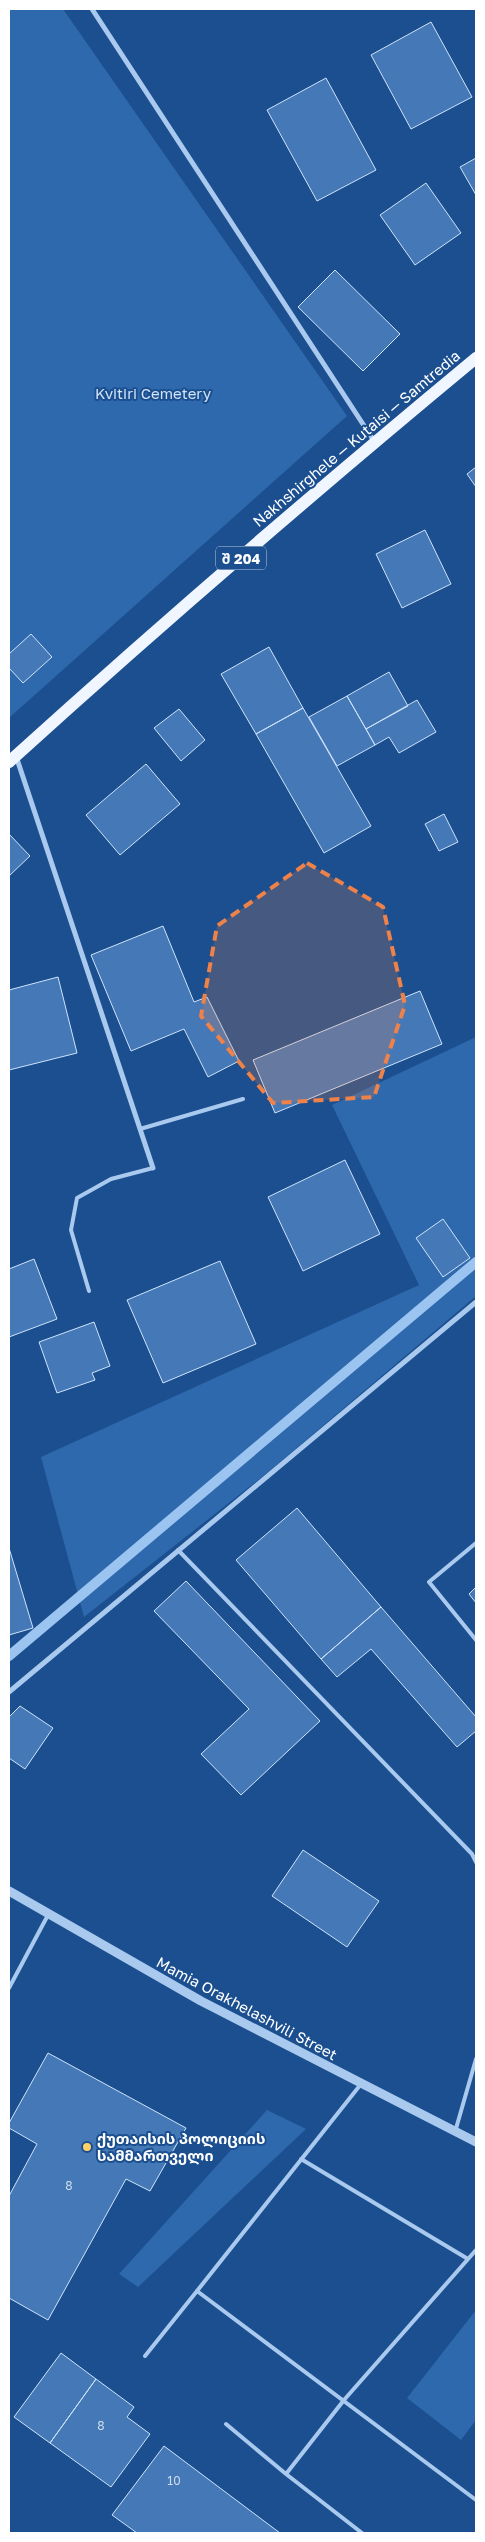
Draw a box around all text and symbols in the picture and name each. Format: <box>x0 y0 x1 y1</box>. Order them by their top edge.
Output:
street label: Nakhshirghele — Kutaisi — Samtredia <box>249 346 463 530</box>
park label: Kvitiri Cemetery <box>95 384 212 402</box>
road number: შ 204 <box>216 546 266 570</box>
street label: Mamia Orakhelashvili Street <box>154 1953 340 2063</box>
place label: ქუთაისის პოლიციის სამმართველი <box>97 2129 265 2165</box>
marker: ქუთაისის პოლიციის სამმართველი <box>81 2141 93 2153</box>
house number: 8 <box>65 2178 73 2193</box>
house number: 8 <box>97 2418 105 2433</box>
house number: 10 <box>167 2473 181 2488</box>

